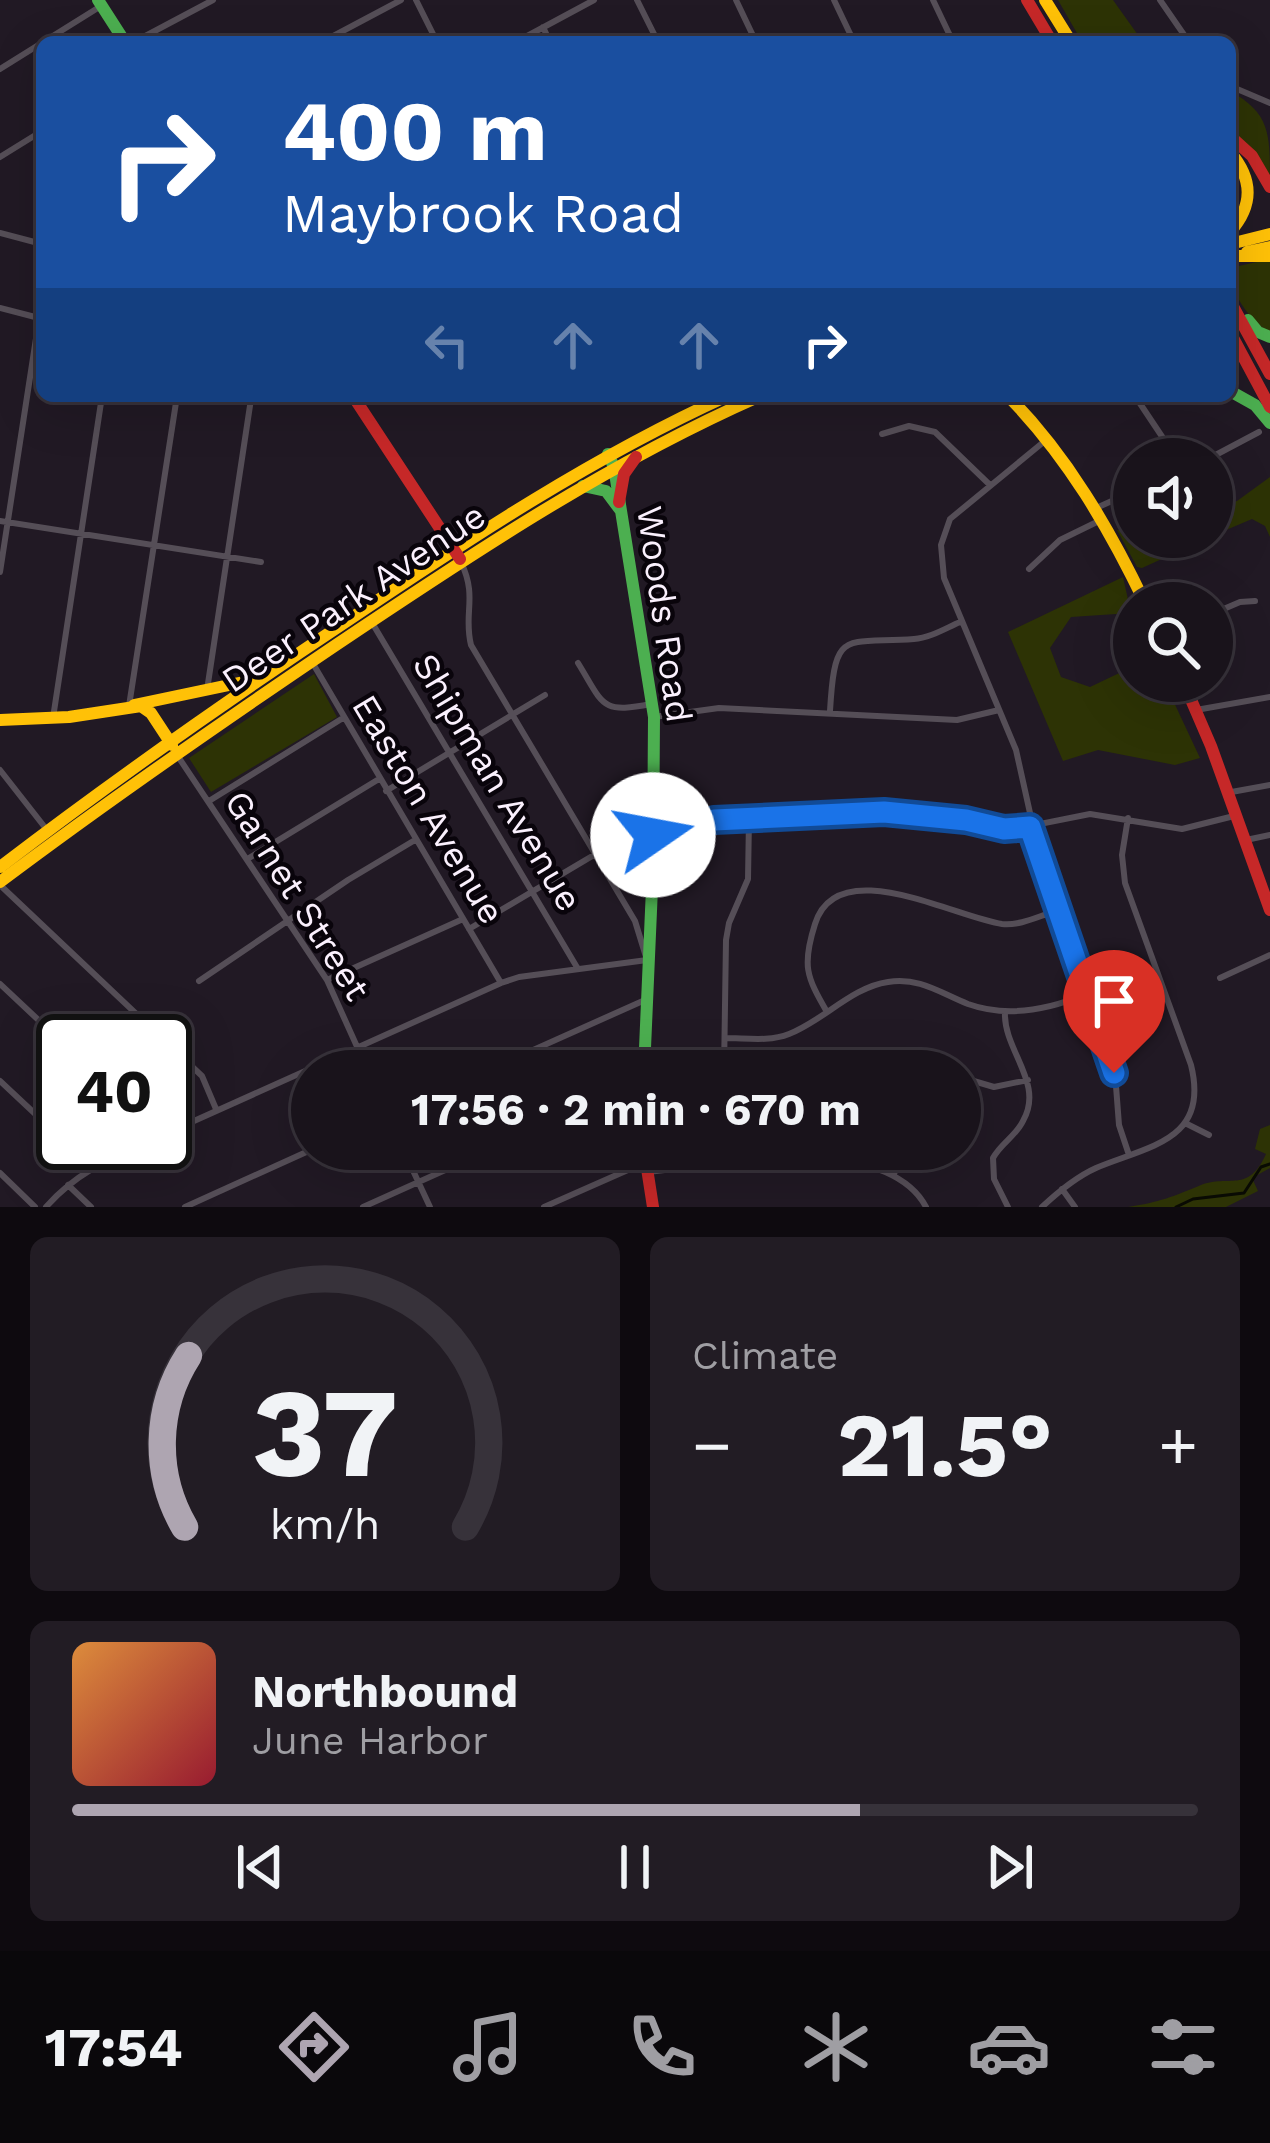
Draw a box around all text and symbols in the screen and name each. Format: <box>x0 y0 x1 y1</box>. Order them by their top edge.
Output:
text: 400 m <box>282 82 548 180</box>
icon: right <box>84 84 240 240</box>
text: Maybrook Road <box>282 182 684 245</box>
icon: left <box>414 312 480 378</box>
icon: ahead <box>540 312 606 378</box>
icon: ahead <box>666 312 732 378</box>
icon: right <box>792 312 858 378</box>
map controls <box>1113 438 1233 702</box>
button: sound <box>1113 438 1233 558</box>
street label: Deer Park Avenue <box>214 494 493 701</box>
street label: Woods Road <box>628 503 700 725</box>
button: search <box>1113 582 1233 702</box>
street label: Shipman Avenue <box>404 646 591 919</box>
street label: Easton Avenue <box>343 688 513 932</box>
position arrow <box>590 772 716 898</box>
street label: Garnet Street <box>216 783 378 1008</box>
pin <box>1063 950 1165 1073</box>
icon: arrive <box>1081 968 1147 1034</box>
speed limit sign: 40 <box>36 1014 192 1170</box>
text: 17:56 · 2 min · 670 m <box>411 1083 861 1136</box>
text: Climate <box>692 1333 838 1378</box>
text: 37 <box>252 1360 398 1506</box>
text: 21.5° <box>837 1392 1053 1498</box>
text: − <box>692 1407 732 1484</box>
text: + <box>1158 1407 1198 1484</box>
text: km/h <box>270 1499 380 1549</box>
text: Northbound <box>252 1665 518 1718</box>
text: June Harbor <box>252 1718 488 1763</box>
icon: previous <box>227 1834 293 1900</box>
icon: pause <box>602 1834 668 1900</box>
icon: next <box>977 1834 1043 1900</box>
icon: directions <box>272 2005 356 2089</box>
icon: music <box>446 2005 530 2089</box>
icon: phone <box>620 2005 704 2089</box>
icon: climate <box>794 2005 878 2089</box>
icon: car <box>967 2005 1051 2089</box>
icon: filters <box>1141 2005 1225 2089</box>
text: 17:54 <box>45 2016 183 2079</box>

